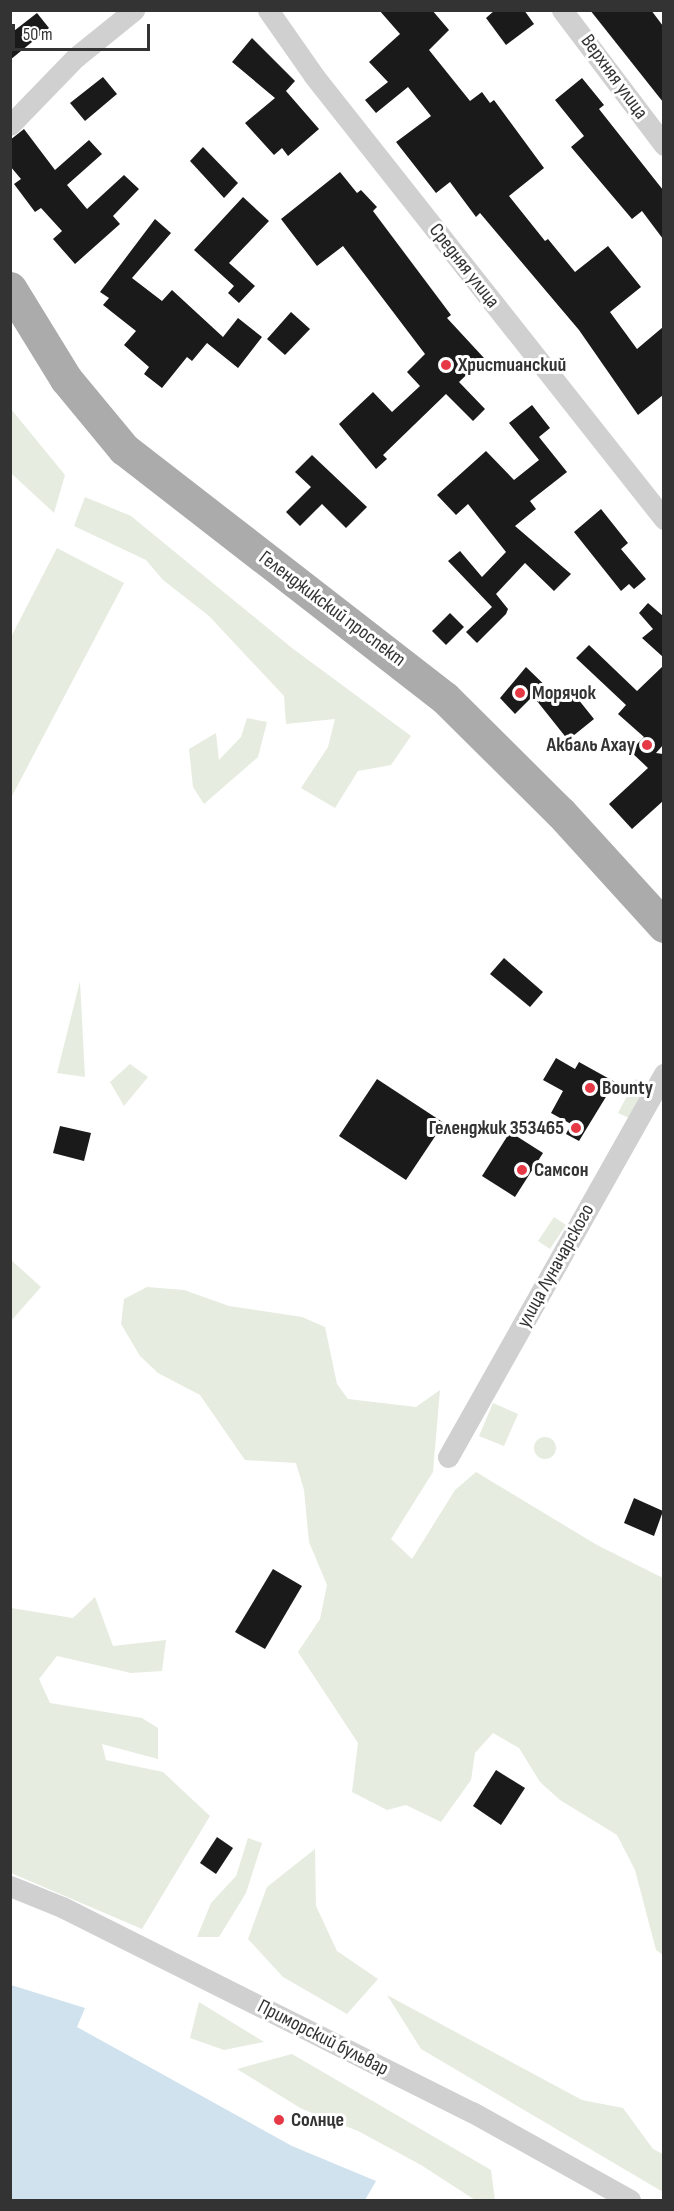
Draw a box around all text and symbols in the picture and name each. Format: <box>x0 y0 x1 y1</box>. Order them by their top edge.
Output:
scale bar <box>15 12 153 50</box>
text: 50 m <box>23 24 53 45</box>
street label: Верхняя улица <box>575 30 653 124</box>
street label: Средняя улица <box>424 219 504 313</box>
place label: Христианский <box>458 353 566 377</box>
marker: Христианский <box>439 358 453 372</box>
street label: Геленджикский проспект <box>254 546 410 672</box>
place label: Морячок <box>532 681 596 705</box>
marker: Морячок <box>513 686 527 700</box>
place label: Акбаль Ахау <box>546 733 635 757</box>
marker: Акбаль Ахау <box>640 738 654 752</box>
place label: Bounty <box>602 1076 653 1100</box>
marker: Bounty <box>583 1081 597 1095</box>
place label: Геленджик 353465 <box>429 1116 564 1140</box>
marker: Геленджик 353465 <box>569 1121 583 1135</box>
place label: Самсон <box>534 1158 588 1182</box>
marker: Самсон <box>515 1163 529 1177</box>
street label: улица Луначарского <box>512 1200 600 1332</box>
street label: Приморский бульвар <box>254 1995 392 2081</box>
place label: Солнце <box>291 2108 344 2132</box>
marker: Солнце <box>272 2113 286 2127</box>

